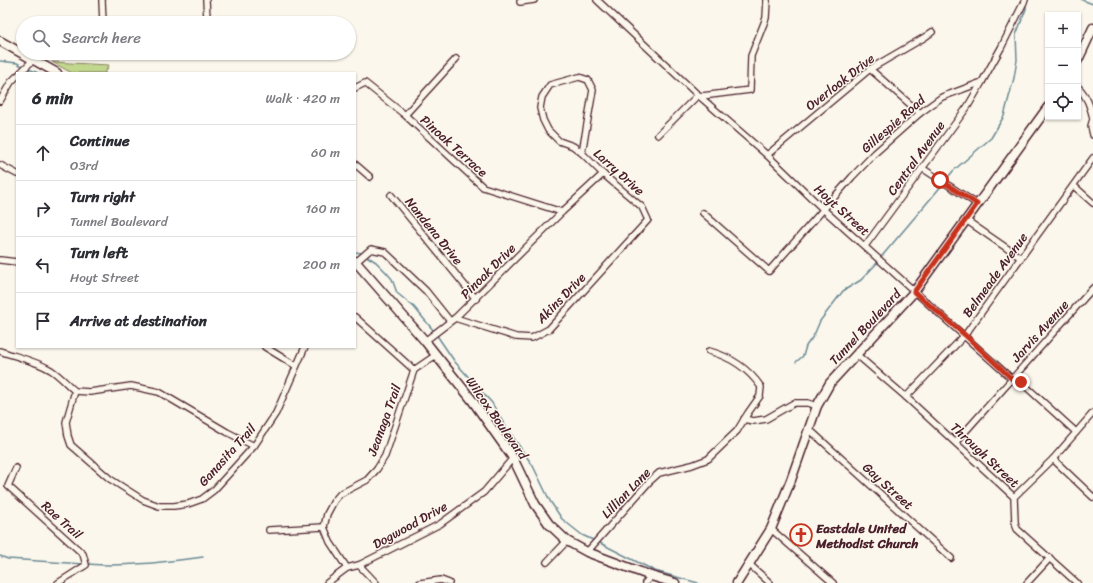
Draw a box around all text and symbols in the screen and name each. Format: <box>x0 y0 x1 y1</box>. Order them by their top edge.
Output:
map controls <box>1045 12 1081 120</box>
button: + <box>1045 12 1081 48</box>
search box <box>16 16 356 60</box>
text: Search here <box>62 25 141 51</box>
icon: search <box>30 27 52 49</box>
street label: Overlook Drive <box>800 47 880 117</box>
button: − <box>1045 48 1081 84</box>
text: 6 min <box>32 83 73 113</box>
button: locate <box>1045 84 1081 120</box>
text: Walk · 420 m <box>265 87 340 110</box>
street label: Gillespie Road <box>855 88 931 159</box>
street label: Pinoak Terrace <box>415 109 493 183</box>
street label: Central Avenue <box>881 115 951 200</box>
text: Continue <box>70 128 130 154</box>
text: 60 m <box>311 141 340 164</box>
icon: ahead <box>32 142 54 164</box>
street label: Larry Drive <box>588 142 650 202</box>
text: O3rd <box>70 154 98 177</box>
route start <box>931 171 949 189</box>
street label: Hoyt Street <box>809 178 876 242</box>
text: Turn right <box>70 184 135 210</box>
street label: Nandena Drive <box>399 192 469 271</box>
text: 160 m <box>305 197 340 220</box>
icon: right <box>32 198 54 220</box>
text: Tunnel Boulevard <box>70 210 168 233</box>
street label: Belmeade Avenue <box>956 227 1034 322</box>
street label: Pinoak Drive <box>455 237 522 304</box>
text: Turn left <box>70 240 128 266</box>
text: 200 m <box>303 253 340 276</box>
icon: left <box>32 254 54 276</box>
text: Hoyt Street <box>70 266 139 289</box>
street label: Akins Drive <box>530 267 591 330</box>
street label: Tunnel Boulevard <box>823 283 907 371</box>
street label: Jarvis Avenue <box>1005 294 1075 368</box>
text: Arrive at destination <box>70 308 207 334</box>
icon: arrive <box>32 310 54 332</box>
street label: Wilcox Boulevard <box>460 372 535 465</box>
route end <box>1012 373 1030 391</box>
street label: Jeanaga Trail <box>360 381 408 460</box>
street label: Through Street <box>945 417 1025 494</box>
street label: Ganasita Trail <box>192 418 262 492</box>
street label: Gay Street <box>857 457 919 516</box>
street label: Lillian Lane <box>596 462 657 524</box>
street label: Rae Trail <box>36 495 88 545</box>
street label: Dogwood Drive <box>368 495 452 555</box>
place label: Eastdale United Methodist Church <box>815 517 919 555</box>
church icon: Eastdale United Methodist Church <box>788 522 814 548</box>

